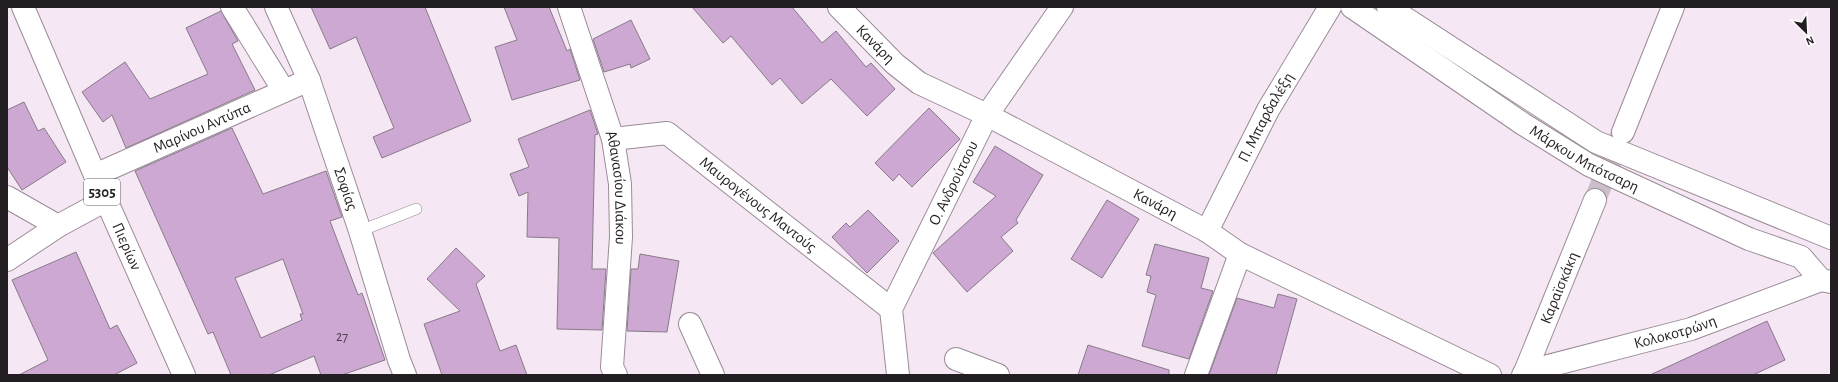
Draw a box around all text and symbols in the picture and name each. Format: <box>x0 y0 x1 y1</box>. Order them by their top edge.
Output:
north arrow <box>1786 12 1826 52</box>
street label: Κανάρη <box>853 22 898 67</box>
text: N <box>1804 34 1816 47</box>
street label: Π. Μπαρδαλέξη <box>1235 70 1297 165</box>
street label: Μαρίνου Αντύπα <box>151 99 253 156</box>
street label: Μάρκου Μπότσαρη <box>1527 122 1642 195</box>
street label: Αθανασίου Διάκου <box>603 128 629 245</box>
street label: Ο. Ανδρούτσου <box>926 138 981 228</box>
street label: Μαυρογένους Μαντούς <box>697 154 819 256</box>
street label: Σοφίας <box>331 165 360 213</box>
road number: 5305 <box>84 179 120 205</box>
street label: Κανάρη <box>1131 186 1180 222</box>
street label: Πιερίων <box>109 220 144 273</box>
street label: Καραϊσκάκη <box>1538 249 1581 326</box>
street label: Κολοκοτρώνη <box>1632 312 1719 351</box>
house number: 27 <box>336 330 348 344</box>

